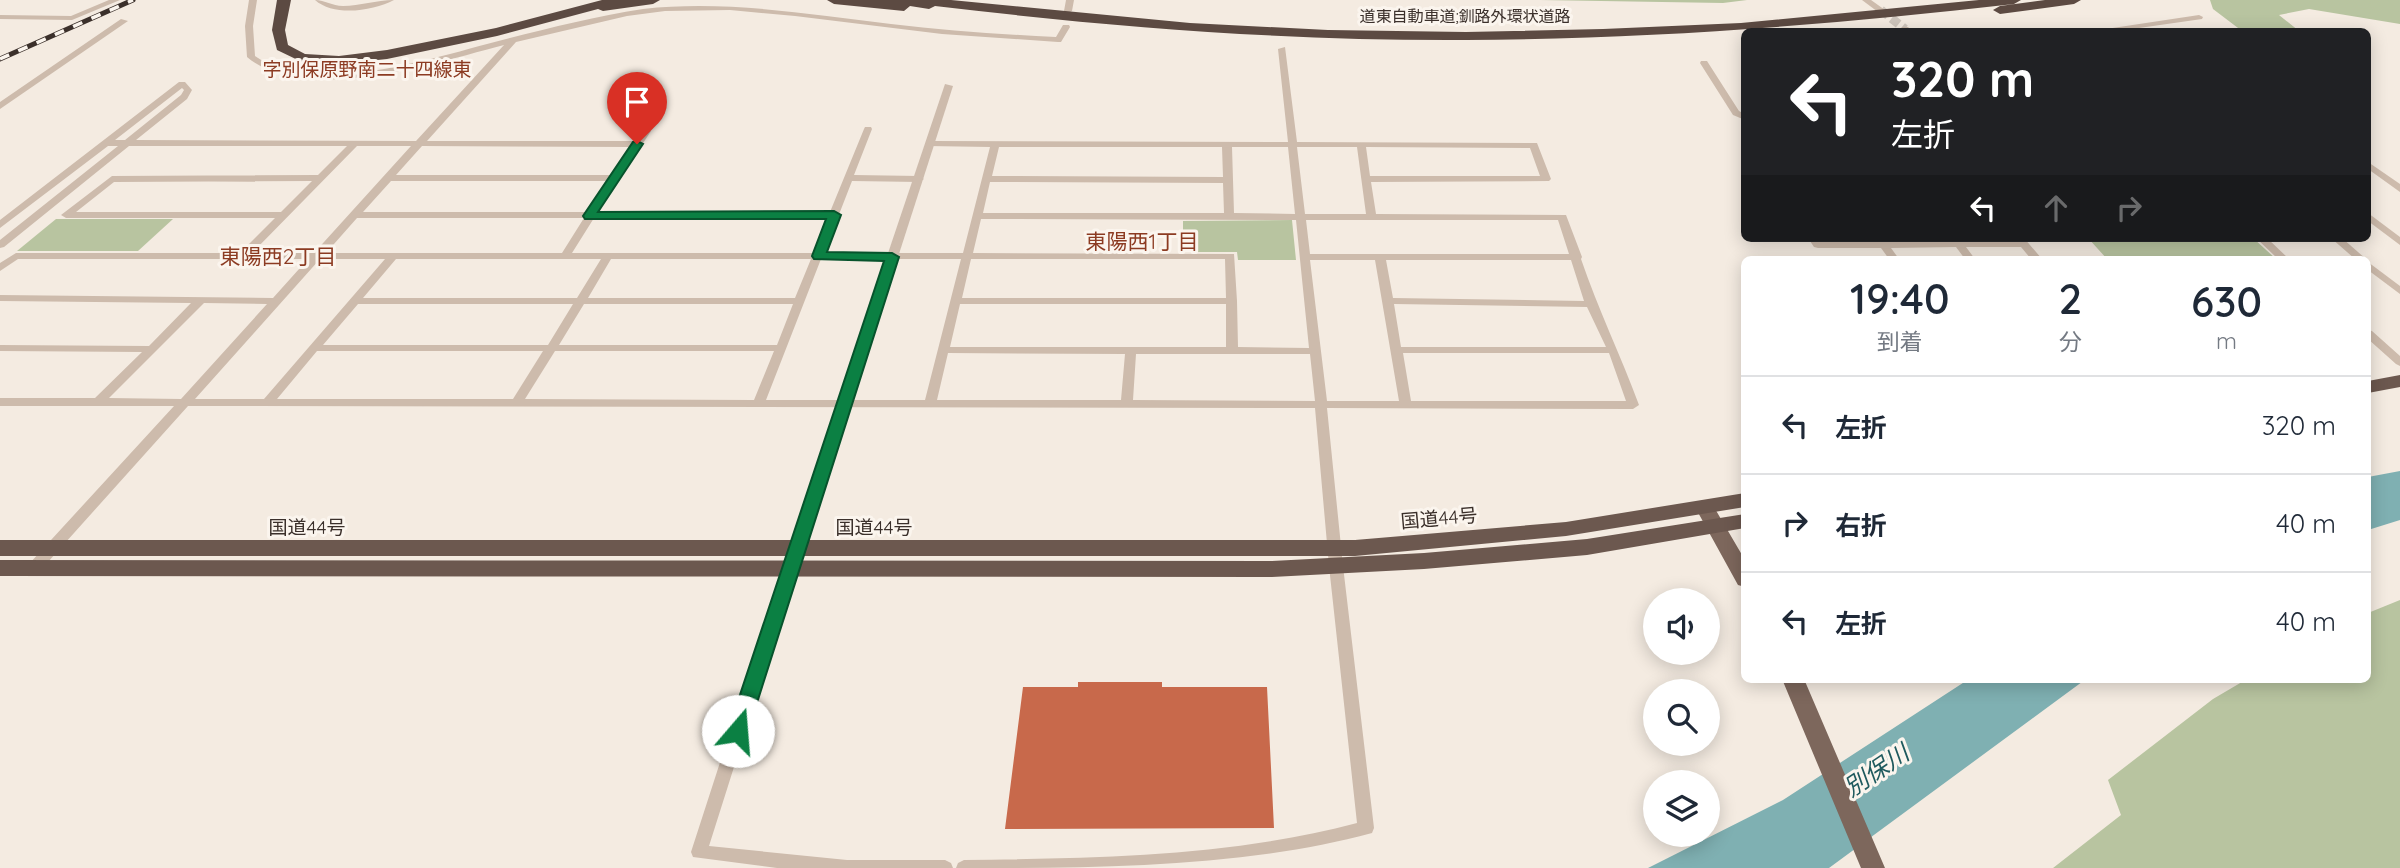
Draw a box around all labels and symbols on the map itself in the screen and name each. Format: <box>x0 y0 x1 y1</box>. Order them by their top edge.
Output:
street label: 道東自動車道;釧路外環状道路 <box>1359 6 1571 26</box>
district label: 字別保原野南二十四線東 <box>262 57 472 81</box>
pin <box>607 72 667 144</box>
district label: 東陽西1丁目 <box>1086 228 1198 254</box>
district label: 東陽西2丁目 <box>220 243 336 269</box>
street label: 国道44号 <box>1400 503 1478 533</box>
street label: 国道44号 <box>268 515 346 539</box>
street label: 国道44号 <box>835 515 913 539</box>
position arrow <box>701 694 775 768</box>
water label: 別保川 <box>1838 736 1917 803</box>

